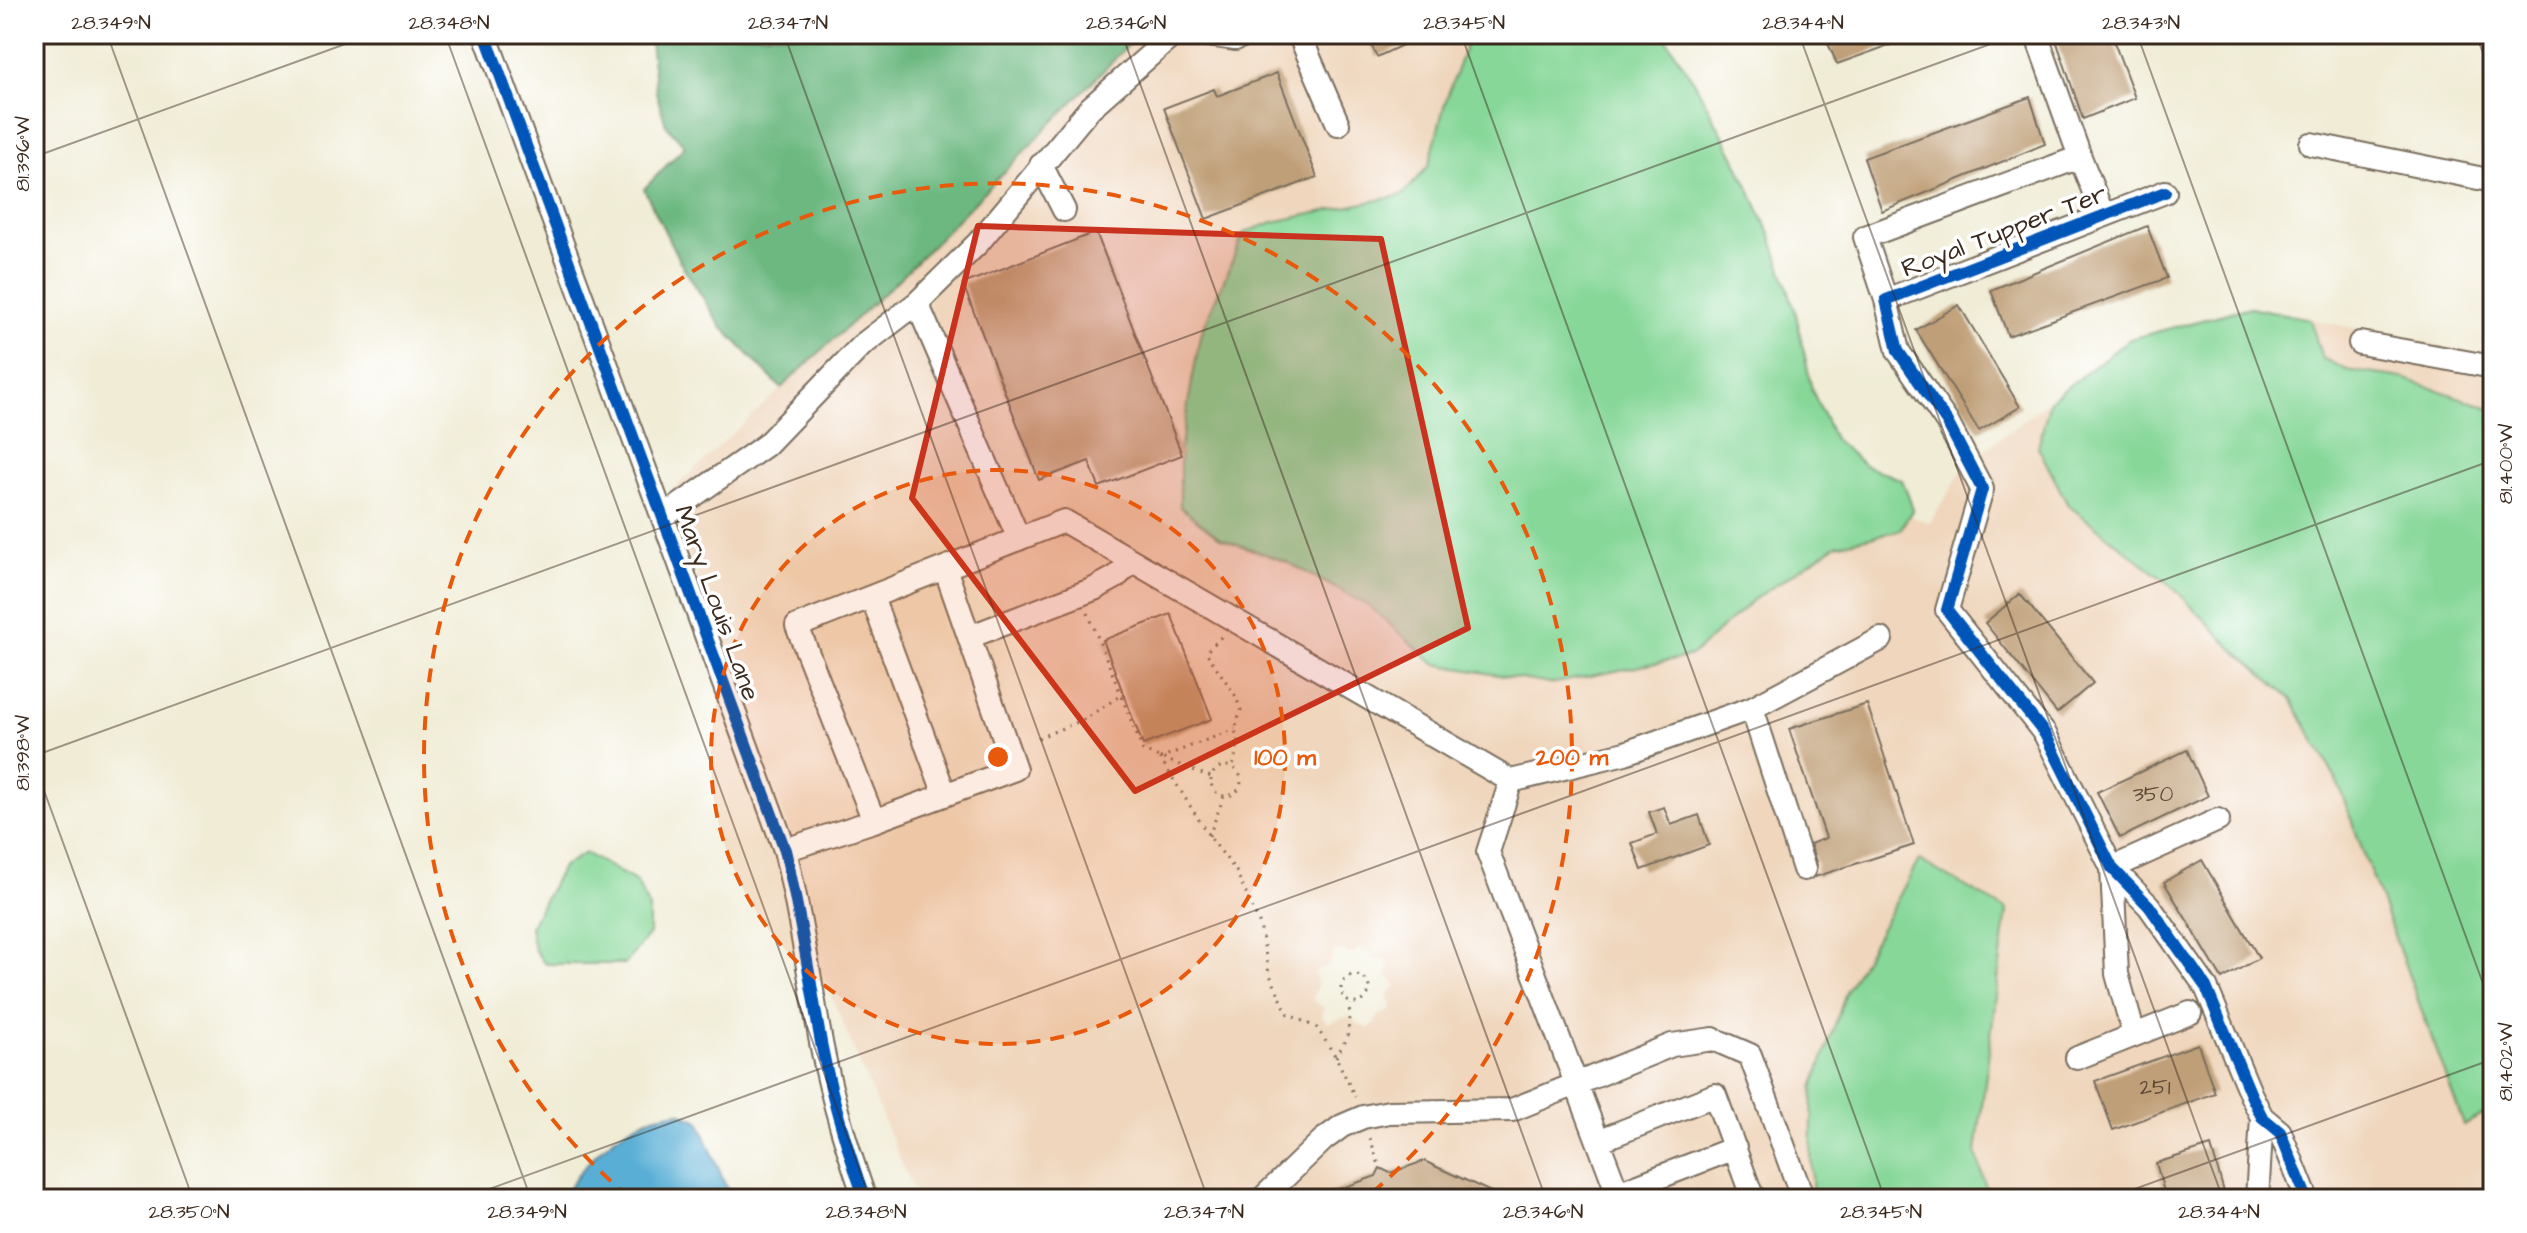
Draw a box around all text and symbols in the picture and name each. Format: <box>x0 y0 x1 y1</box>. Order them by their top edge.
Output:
text: 28.349°N <box>71 9 151 37</box>
text: 28.348°N <box>409 9 489 37</box>
text: 28.347°N <box>748 9 828 37</box>
text: 28.346°N <box>1086 9 1166 37</box>
text: 28.345°N <box>1423 9 1505 37</box>
text: 28.344°N <box>1762 9 1844 37</box>
text: 28.343°N <box>2102 9 2180 37</box>
text: 81.396°W <box>9 116 37 192</box>
street label: Royal Tupper Ter <box>1896 175 2112 289</box>
text: 81.400°W <box>2492 424 2520 504</box>
street label: Mary Louis Lane <box>663 500 769 706</box>
text: 81.398°W <box>9 715 37 791</box>
text: 100 m <box>1254 741 1316 775</box>
text: 200 m <box>1535 741 1608 775</box>
centre of rings <box>984 743 1012 771</box>
house number: 350 <box>2133 779 2173 810</box>
text: 81.402°W <box>2492 1022 2520 1102</box>
house number: 251 <box>2140 1072 2171 1103</box>
text: 28.350°N <box>148 1198 230 1226</box>
text: 28.349°N <box>487 1198 567 1226</box>
text: 28.348°N <box>826 1198 906 1226</box>
text: 28.347°N <box>1164 1198 1244 1226</box>
text: 28.346°N <box>1503 1198 1583 1226</box>
text: 28.345°N <box>1840 1198 1922 1226</box>
text: 28.344°N <box>2178 1198 2260 1226</box>

